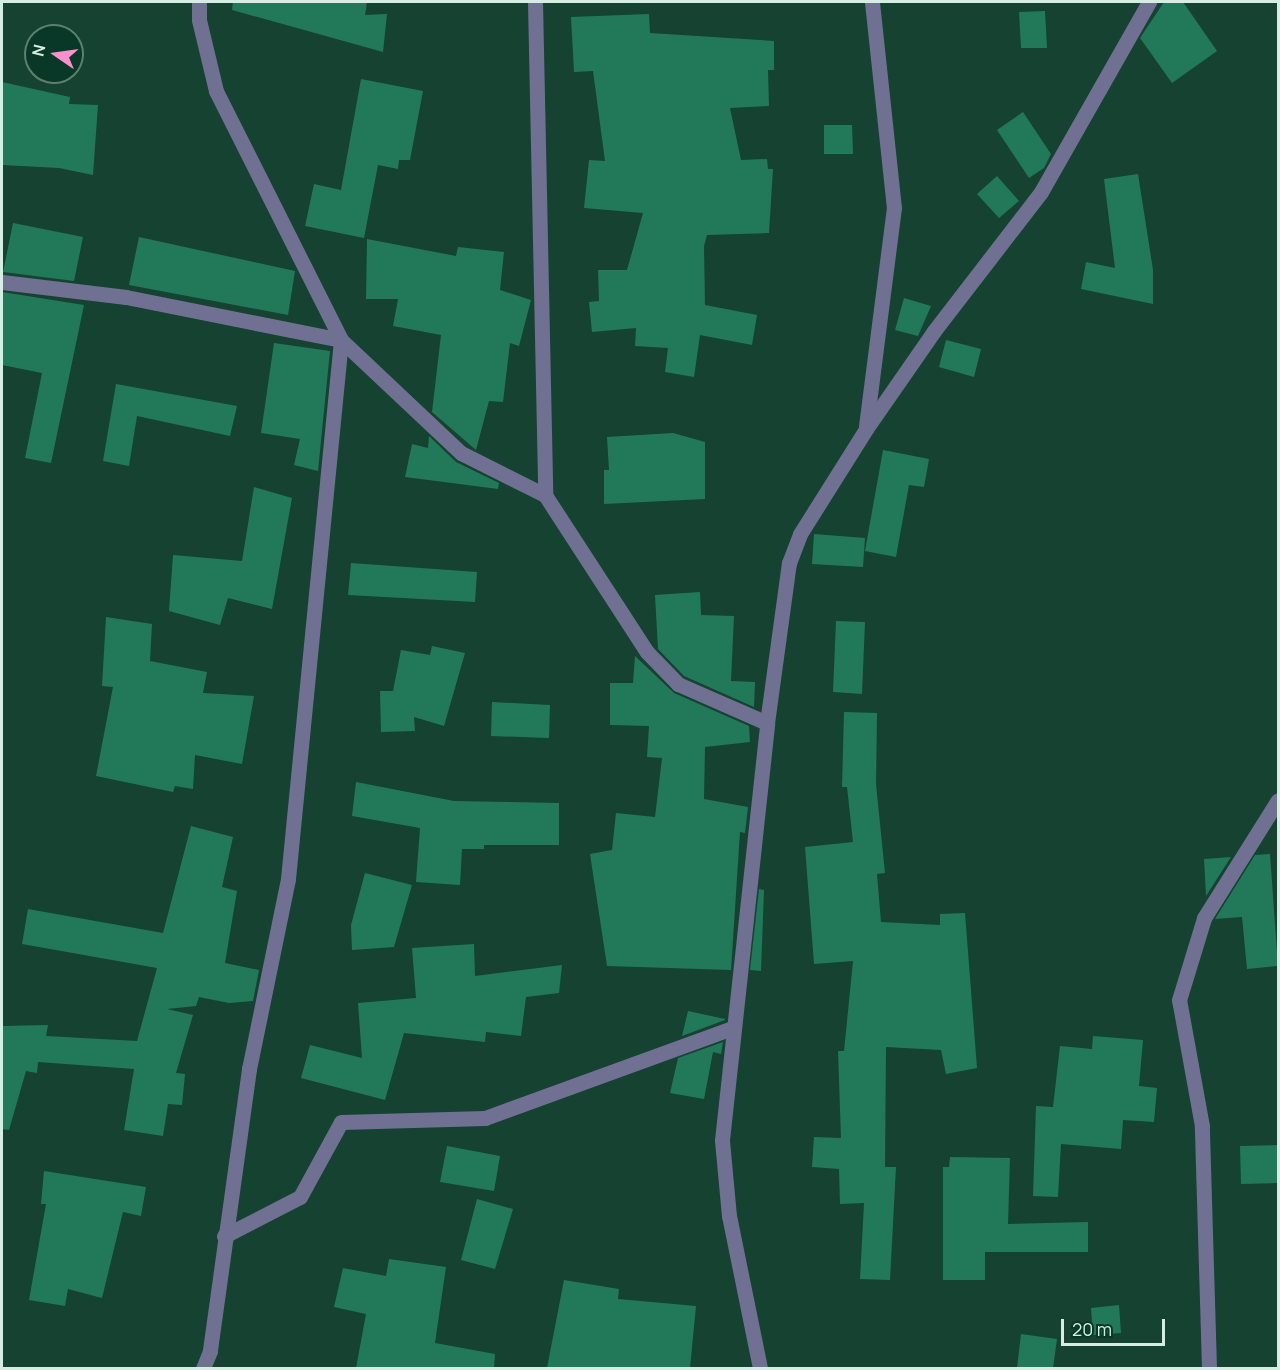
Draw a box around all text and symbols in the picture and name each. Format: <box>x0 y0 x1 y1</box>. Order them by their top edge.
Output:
north arrow <box>24 24 84 84</box>
text: N <box>26 42 50 58</box>
scale bar <box>1064 1307 1168 1345</box>
text: 20 m <box>1072 1317 1112 1341</box>

